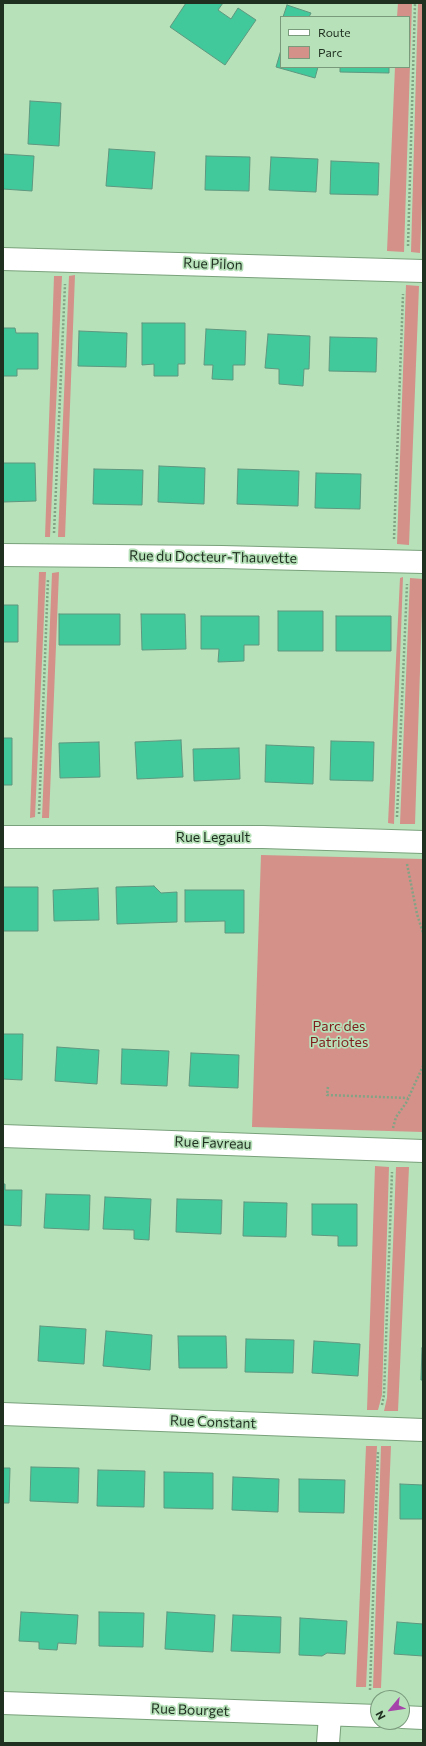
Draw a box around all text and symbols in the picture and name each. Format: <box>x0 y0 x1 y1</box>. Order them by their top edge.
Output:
legend <box>280 16 410 68</box>
text: Route <box>318 25 351 39</box>
text: Parc <box>318 45 342 59</box>
street label: Rue Pilon <box>183 255 243 273</box>
street label: Rue du Docteur-Thauvette <box>129 547 297 567</box>
street label: Rue Legault <box>176 829 250 845</box>
park label: Parc des Patriotes <box>310 1018 368 1050</box>
street label: Rue Favreau <box>174 1133 252 1153</box>
street label: Rue Constant <box>170 1412 256 1432</box>
north arrow <box>370 1690 410 1730</box>
street label: Rue Bourget <box>150 1700 230 1720</box>
text: N <box>372 1709 388 1722</box>

